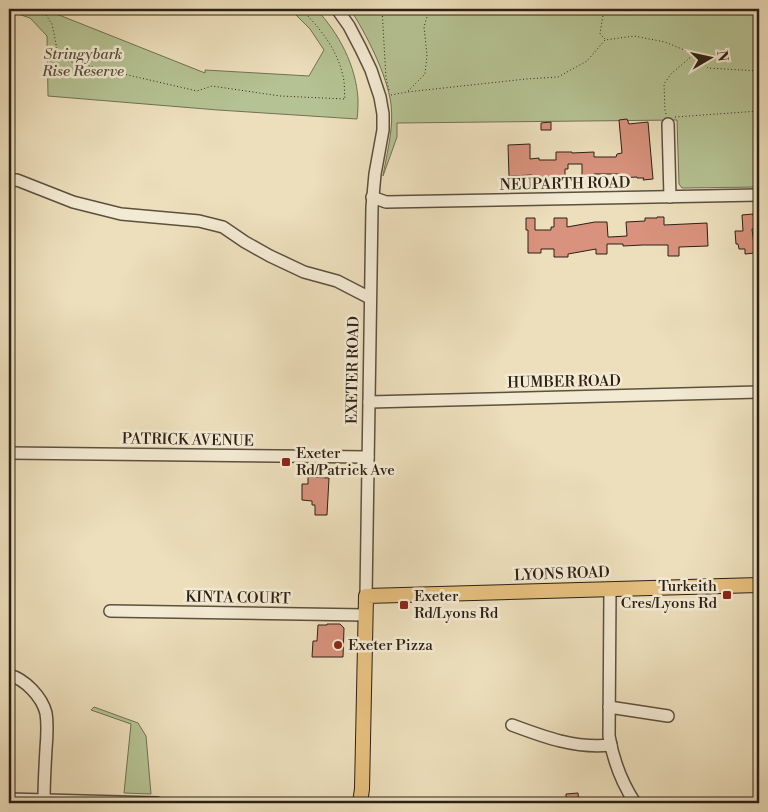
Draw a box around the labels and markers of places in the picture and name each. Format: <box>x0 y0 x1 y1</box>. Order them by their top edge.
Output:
place label: Exeter Rd/Patrick Ave <box>296 444 395 480</box>
marker: Exeter Rd/Patrick Ave <box>280 456 292 468</box>
place label: Turkeith Cres/Lyons Rd <box>621 577 717 613</box>
place label: Exeter Rd/Lyons Rd <box>414 587 499 623</box>
marker: Turkeith Cres/Lyons Rd <box>721 589 733 601</box>
marker: Exeter Rd/Lyons Rd <box>398 599 410 611</box>
place label: Exeter Pizza <box>348 636 433 655</box>
marker: Exeter Pizza <box>332 639 344 651</box>

